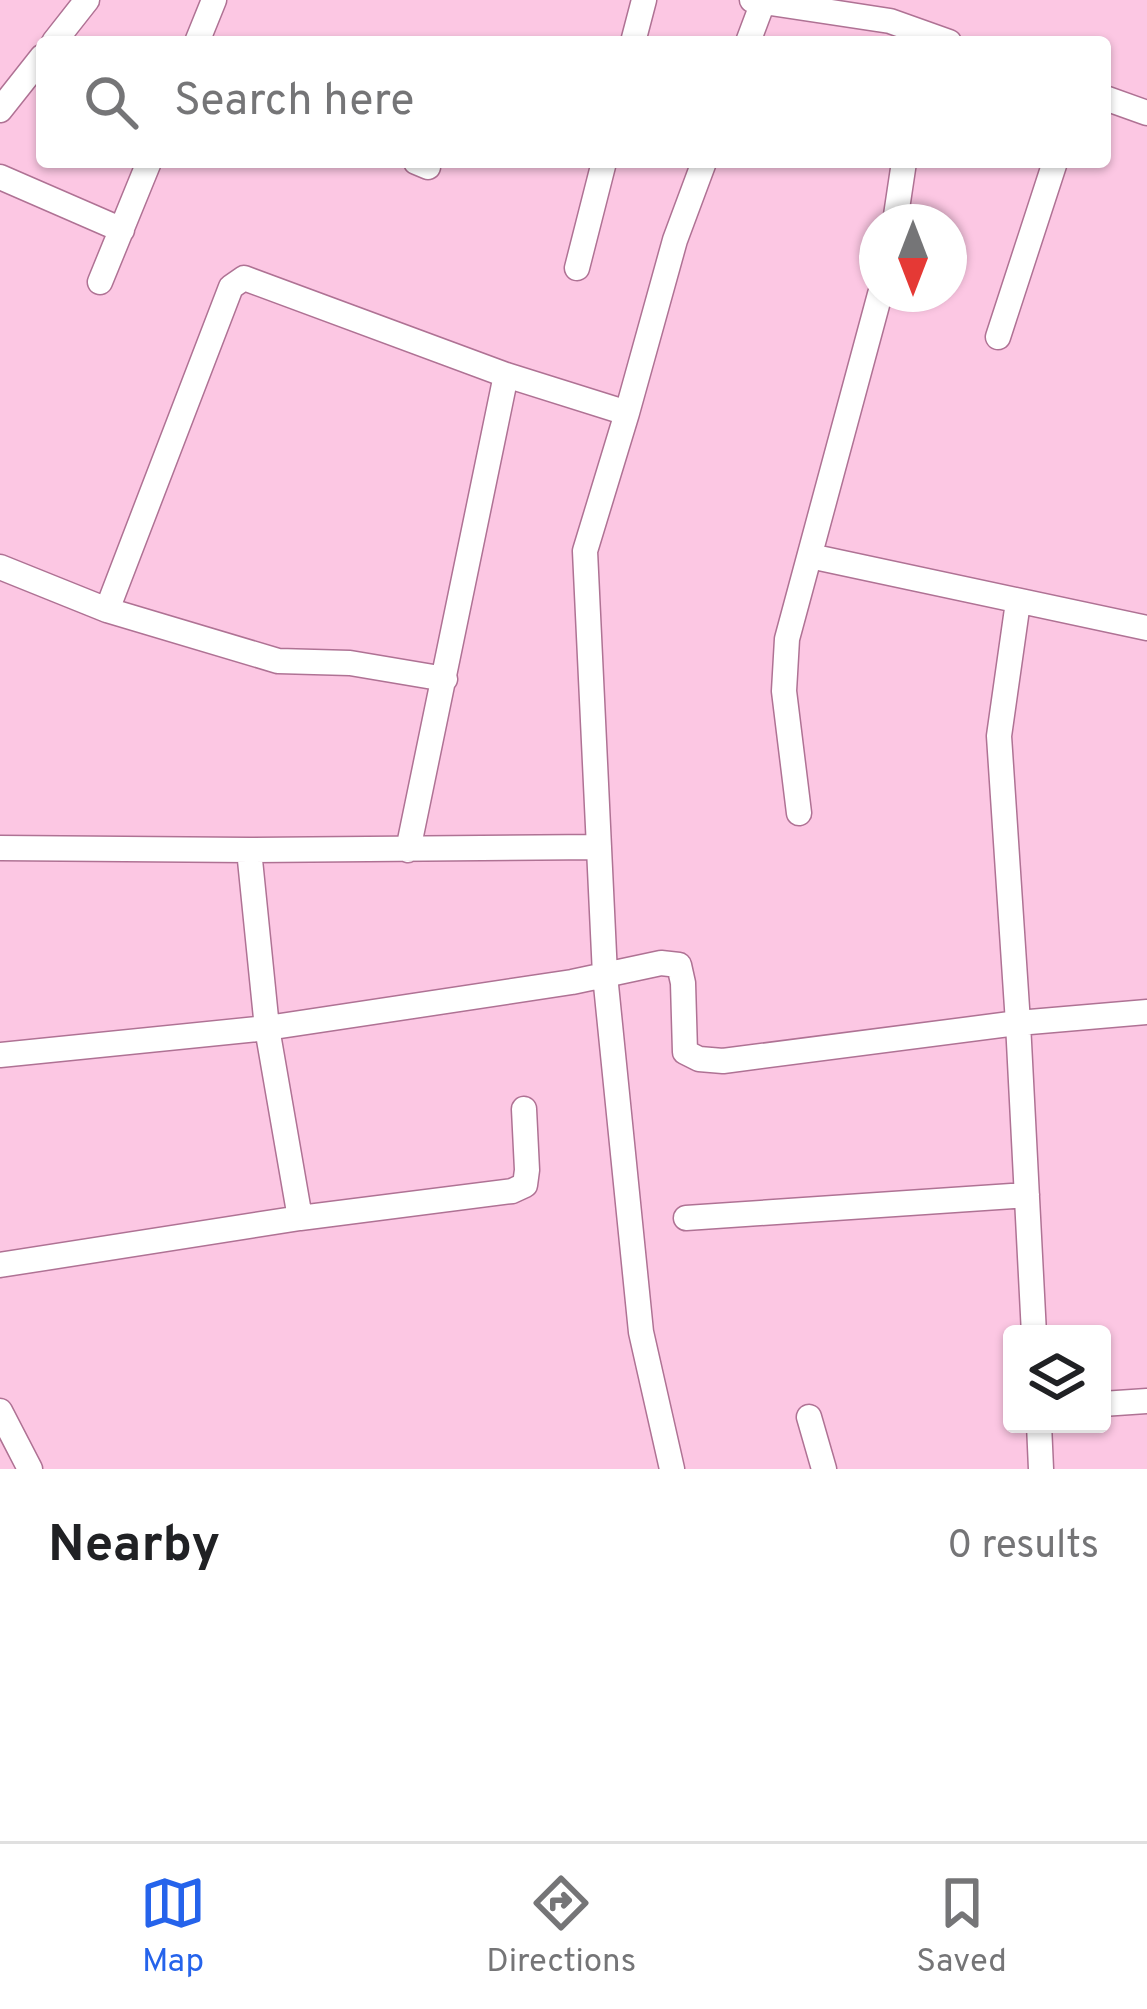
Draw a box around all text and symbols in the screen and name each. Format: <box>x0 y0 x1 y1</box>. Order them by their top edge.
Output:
search box <box>36 36 1111 168</box>
icon: search <box>78 69 144 135</box>
text: Search here <box>174 74 414 131</box>
north arrow <box>859 204 967 312</box>
map controls <box>1003 1325 1111 1433</box>
button: layers <box>1003 1325 1111 1433</box>
text: Nearby <box>48 1515 220 1580</box>
text: 0 results <box>947 1523 1099 1572</box>
tab: Map <box>140 1870 206 1984</box>
tab: Directions <box>486 1870 636 1984</box>
tab: Saved <box>916 1870 1007 1984</box>

